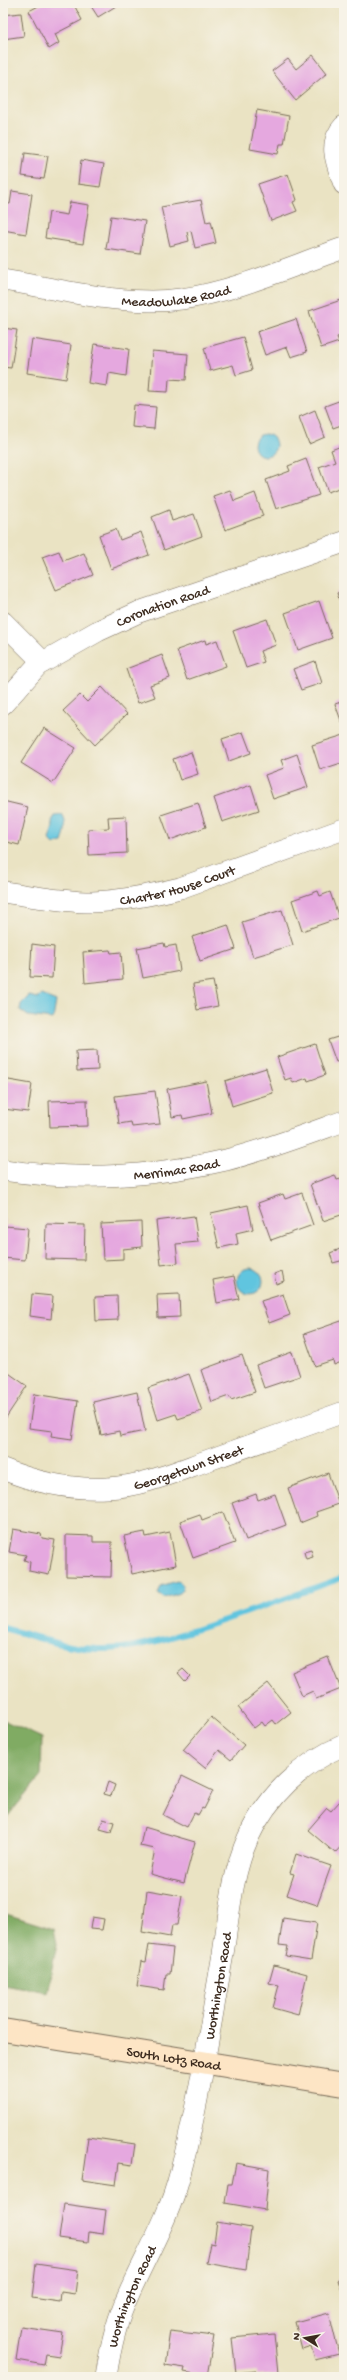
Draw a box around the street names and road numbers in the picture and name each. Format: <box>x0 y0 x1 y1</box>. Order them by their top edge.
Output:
street label: Meadowlake Road <box>121 282 234 312</box>
street label: Coronation Road <box>114 582 214 632</box>
street label: Charter House Court <box>119 862 239 911</box>
street label: Merrimac Road <box>133 1155 223 1185</box>
street label: Georgetown Street <box>132 1442 247 1495</box>
street label: Worthington Road <box>202 1930 237 2041</box>
street label: South Lotz Road <box>125 2044 224 2076</box>
street label: Worthington Road <box>106 2242 162 2349</box>

